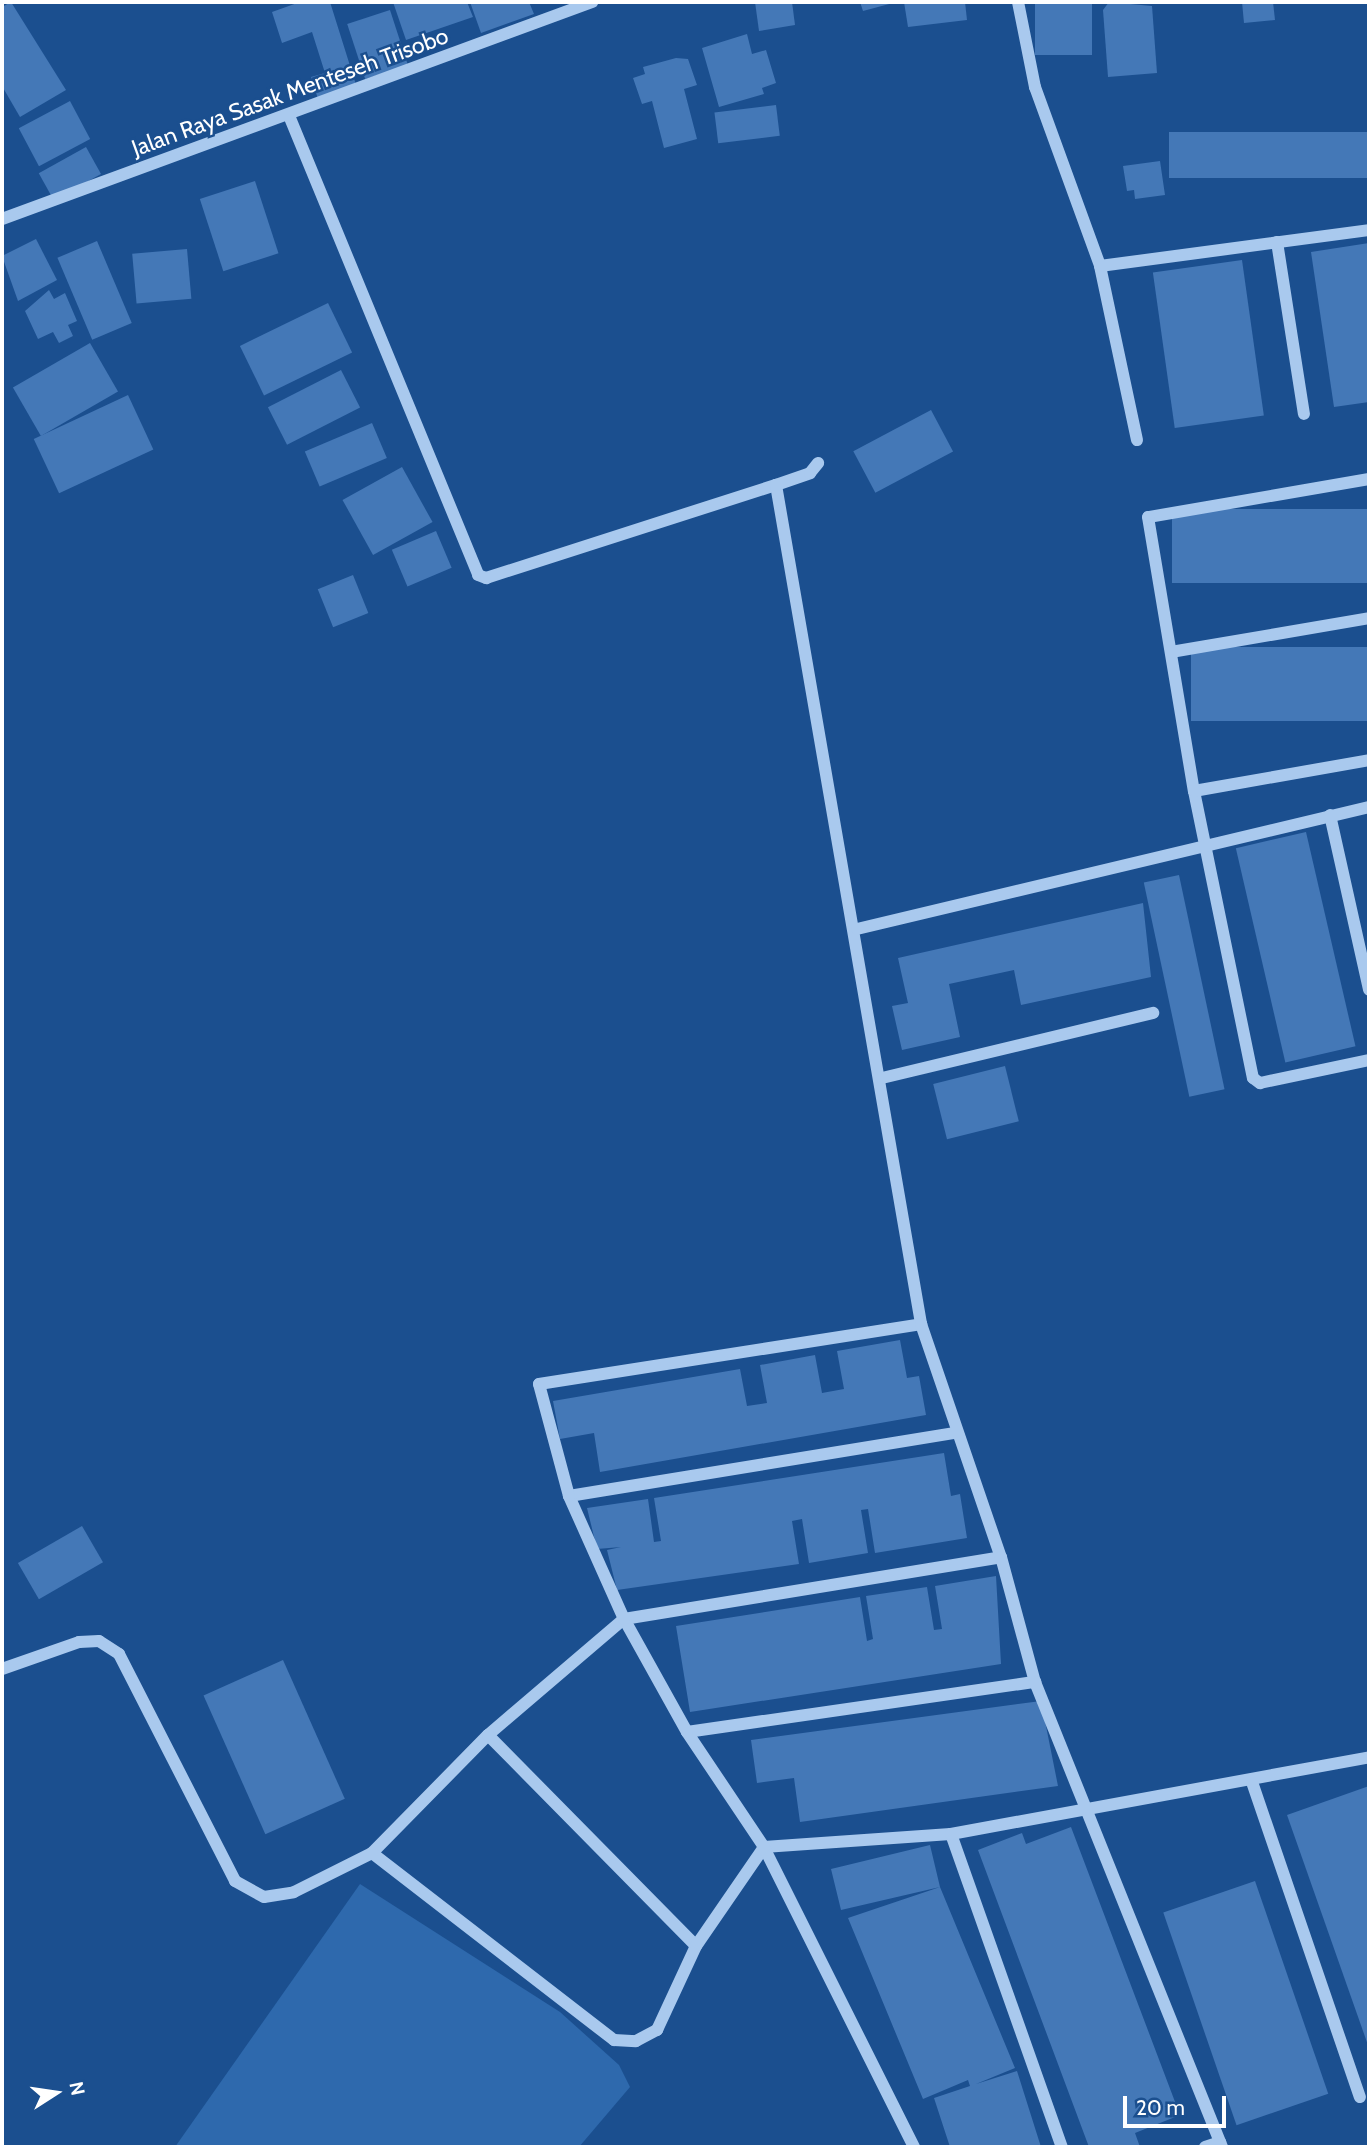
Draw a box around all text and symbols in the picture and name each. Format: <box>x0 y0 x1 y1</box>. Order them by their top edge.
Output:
street label: Jalan Raya Sasak Menteseh Trisobo <box>128 22 452 162</box>
north arrow <box>21 2058 91 2128</box>
text: N <box>64 2080 90 2097</box>
scale bar <box>1126 2082 1229 2126</box>
text: 20 m <box>1136 2095 1185 2120</box>

